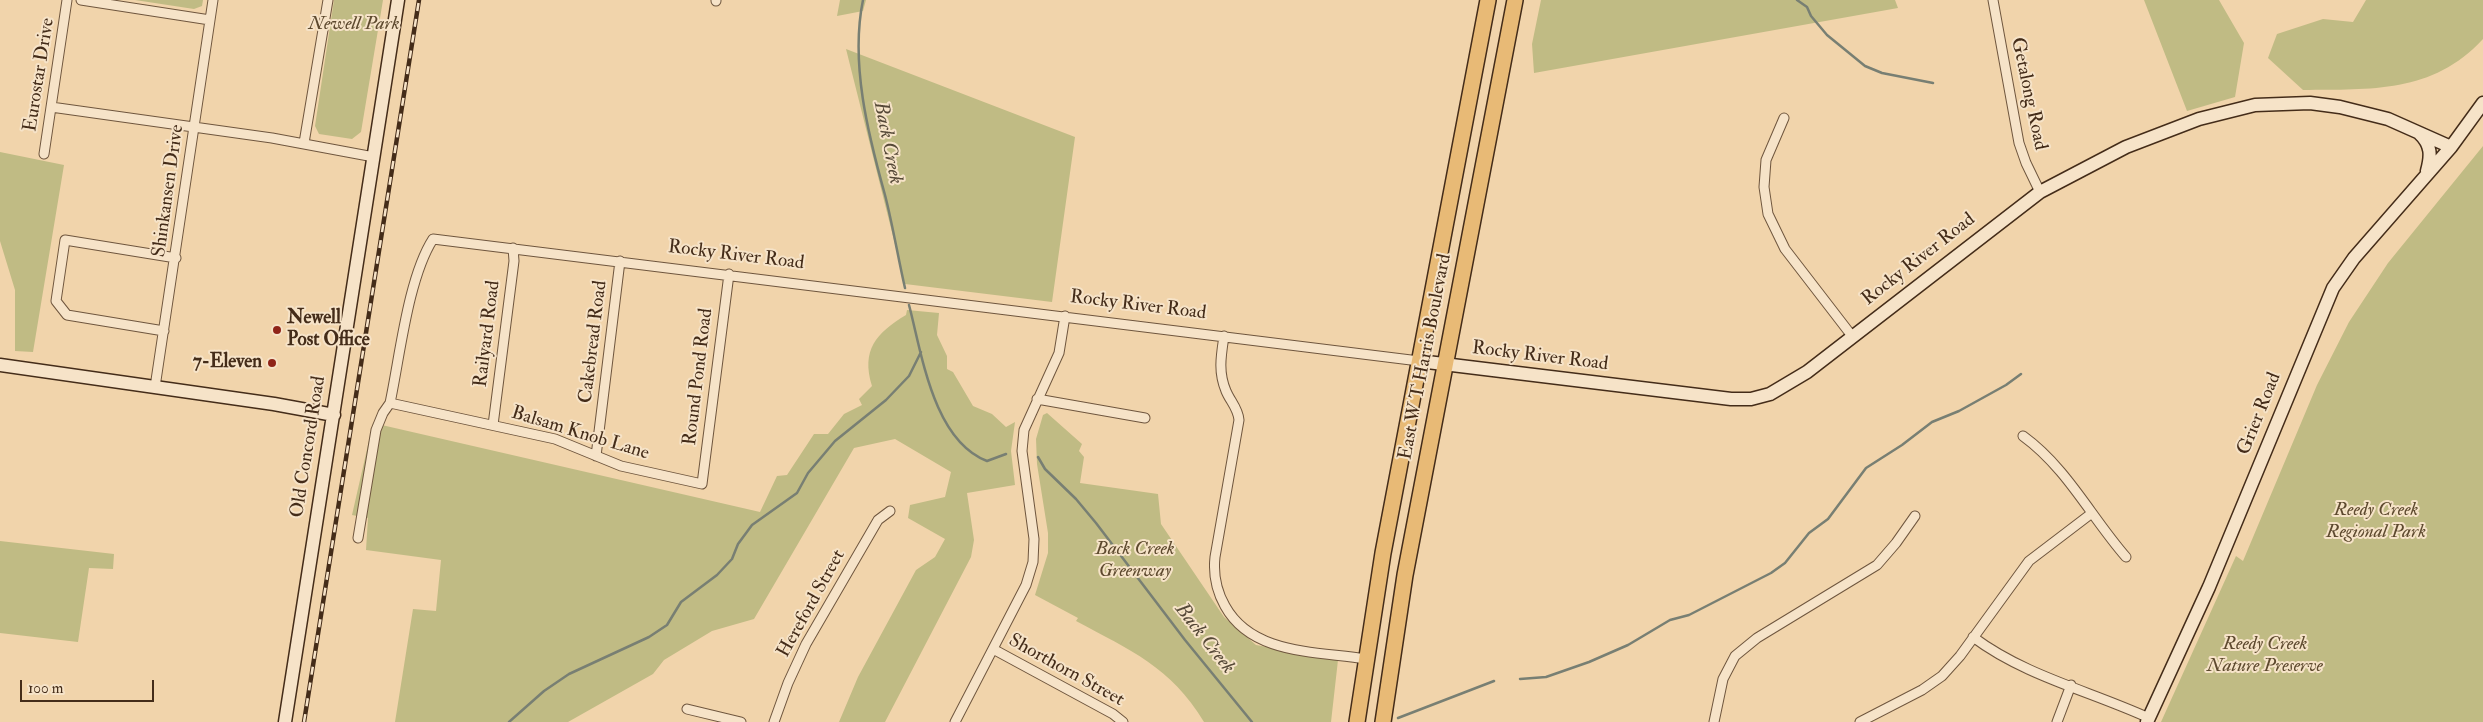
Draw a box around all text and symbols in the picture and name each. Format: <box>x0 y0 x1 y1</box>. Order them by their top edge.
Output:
park label: Newell Park <box>309 14 399 36</box>
street label: Eurostar Drive <box>20 17 60 133</box>
street label: Getalong Road <box>2005 36 2051 152</box>
water label: Back Creek <box>867 100 907 186</box>
street label: Shinkansen Drive <box>148 123 190 259</box>
street label: Rocky River Road <box>1858 209 1980 311</box>
street label: Rocky River Road <box>667 236 805 276</box>
street label: East W T Harris Boulevard <box>1395 252 1457 462</box>
street label: Railyard Road <box>470 279 506 389</box>
street label: Cakebread Road <box>575 279 613 405</box>
street label: Rocky River Road <box>1069 286 1207 326</box>
street label: Round Pond Road <box>679 307 719 447</box>
place label: Newell Post Office <box>287 308 370 352</box>
marker: Newell Post Office <box>271 324 283 336</box>
street label: Rocky River Road <box>1471 337 1609 377</box>
place label: 7-Eleven <box>193 352 262 374</box>
marker: 7-Eleven <box>266 357 278 369</box>
street label: Grier Road <box>2233 370 2287 458</box>
street label: Old Concord Road <box>287 375 331 519</box>
street label: Balsam Knob Lane <box>508 402 652 466</box>
park label: Reedy Creek Regional Park <box>2326 500 2426 544</box>
park label: Back Creek Greenway <box>1095 539 1175 583</box>
street label: Hereford Street <box>773 546 851 662</box>
water label: Back Creek <box>1169 599 1239 679</box>
street label: Shorthorn Street <box>1004 630 1128 712</box>
park label: Reedy Creek Nature Preserve <box>2207 634 2323 678</box>
scale bar <box>22 670 156 702</box>
text: 100 m <box>28 679 63 698</box>

